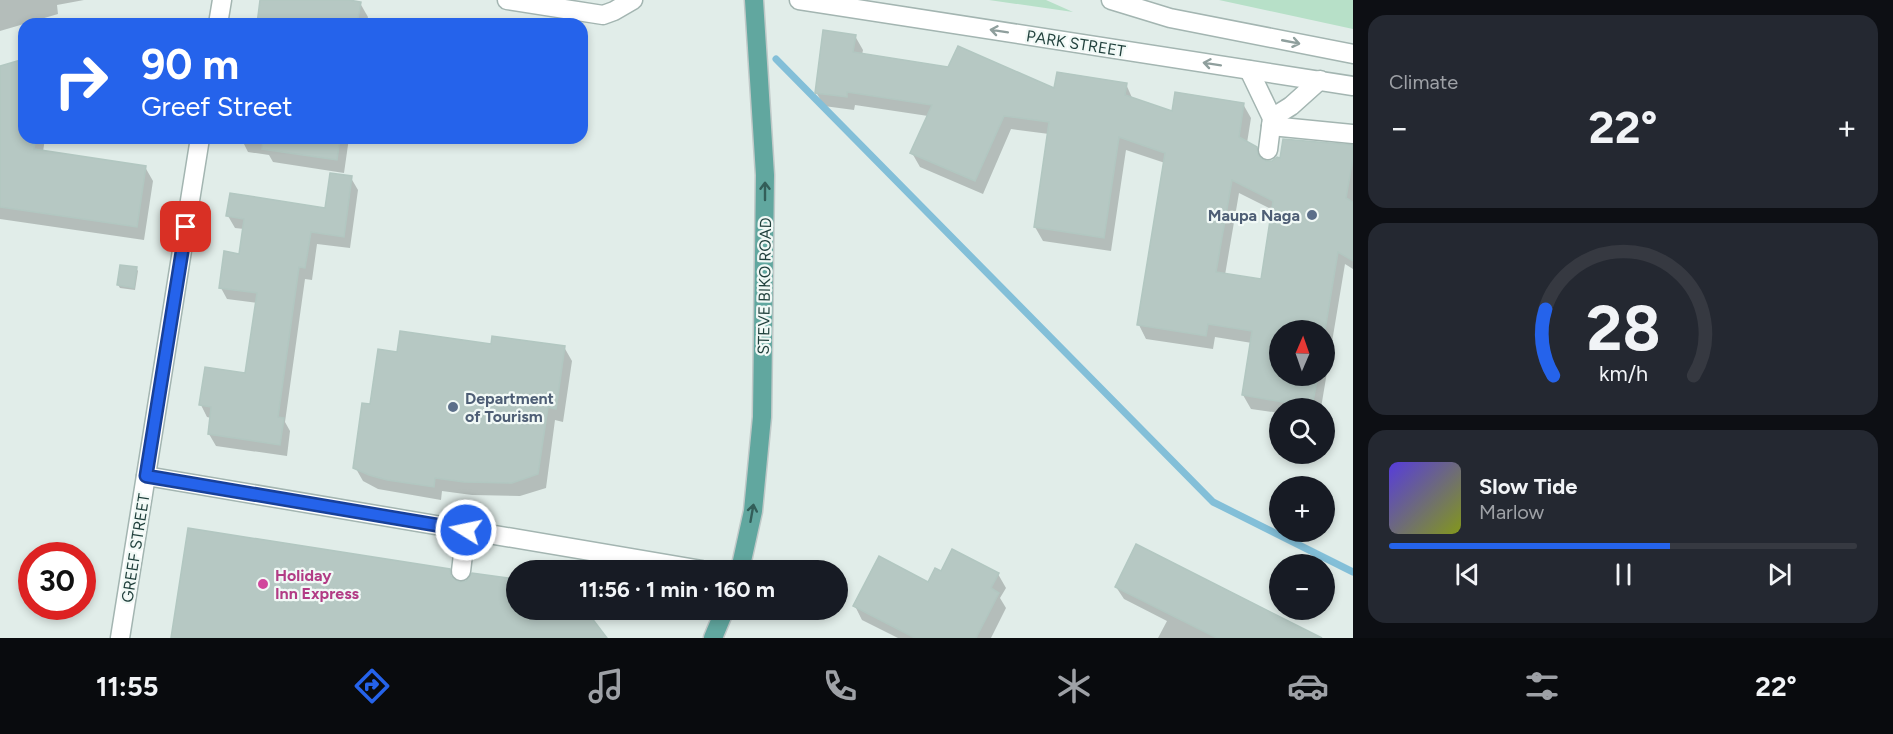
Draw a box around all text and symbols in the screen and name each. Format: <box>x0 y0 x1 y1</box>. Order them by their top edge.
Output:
one-way arrow <box>989 25 1009 36</box>
street label: PARK STREET <box>1025 26 1127 61</box>
one-way arrow <box>1280 37 1300 48</box>
text: 90 m <box>141 39 239 90</box>
icon: right <box>42 42 120 120</box>
one-way arrow <box>1203 58 1223 69</box>
text: Climate <box>1389 70 1458 94</box>
text: Greef Street <box>141 90 292 123</box>
text: 22° <box>1588 100 1658 154</box>
text: − <box>1389 108 1410 147</box>
text: + <box>1836 108 1857 147</box>
one-way arrow <box>759 182 770 202</box>
pin <box>160 201 211 252</box>
place label: Maupa Naga <box>1208 206 1300 225</box>
marker: Maupa Naga <box>1305 208 1319 222</box>
icon: arrive <box>169 210 202 243</box>
street label: STEVE BIKO ROAD <box>754 217 775 355</box>
text: 28 <box>1586 291 1660 366</box>
north arrow <box>1269 320 1335 386</box>
map controls <box>1269 320 1335 620</box>
text: km/h <box>1599 361 1647 386</box>
place label: Department of Tourism <box>465 389 554 426</box>
button: search <box>1269 398 1335 464</box>
marker: Department of Tourism <box>446 400 460 414</box>
text: Slow Tide <box>1479 473 1578 500</box>
button: + <box>1269 476 1335 542</box>
street label: GREEF STREET <box>117 492 154 604</box>
position arrow <box>434 498 498 562</box>
text: Marlow <box>1479 500 1544 524</box>
one-way arrow <box>747 504 758 523</box>
speed limit sign: 30 <box>18 542 96 620</box>
button: − <box>1269 554 1335 620</box>
icon: previous <box>1451 558 1484 591</box>
icon: pause <box>1607 558 1640 591</box>
icon: next <box>1763 558 1796 591</box>
place label: Holiday Inn Express <box>275 566 360 603</box>
text: 11:56 · 1 min · 160 m <box>579 576 775 603</box>
marker: Holiday Inn Express <box>256 577 270 591</box>
icon: directions <box>351 665 393 707</box>
icon: music <box>585 665 627 707</box>
icon: phone <box>819 665 861 707</box>
icon: climate <box>1053 665 1095 707</box>
icon: car <box>1287 665 1329 707</box>
icon: filters <box>1521 665 1563 707</box>
text: 11:55 <box>96 670 158 703</box>
text: 22° <box>1755 670 1797 703</box>

